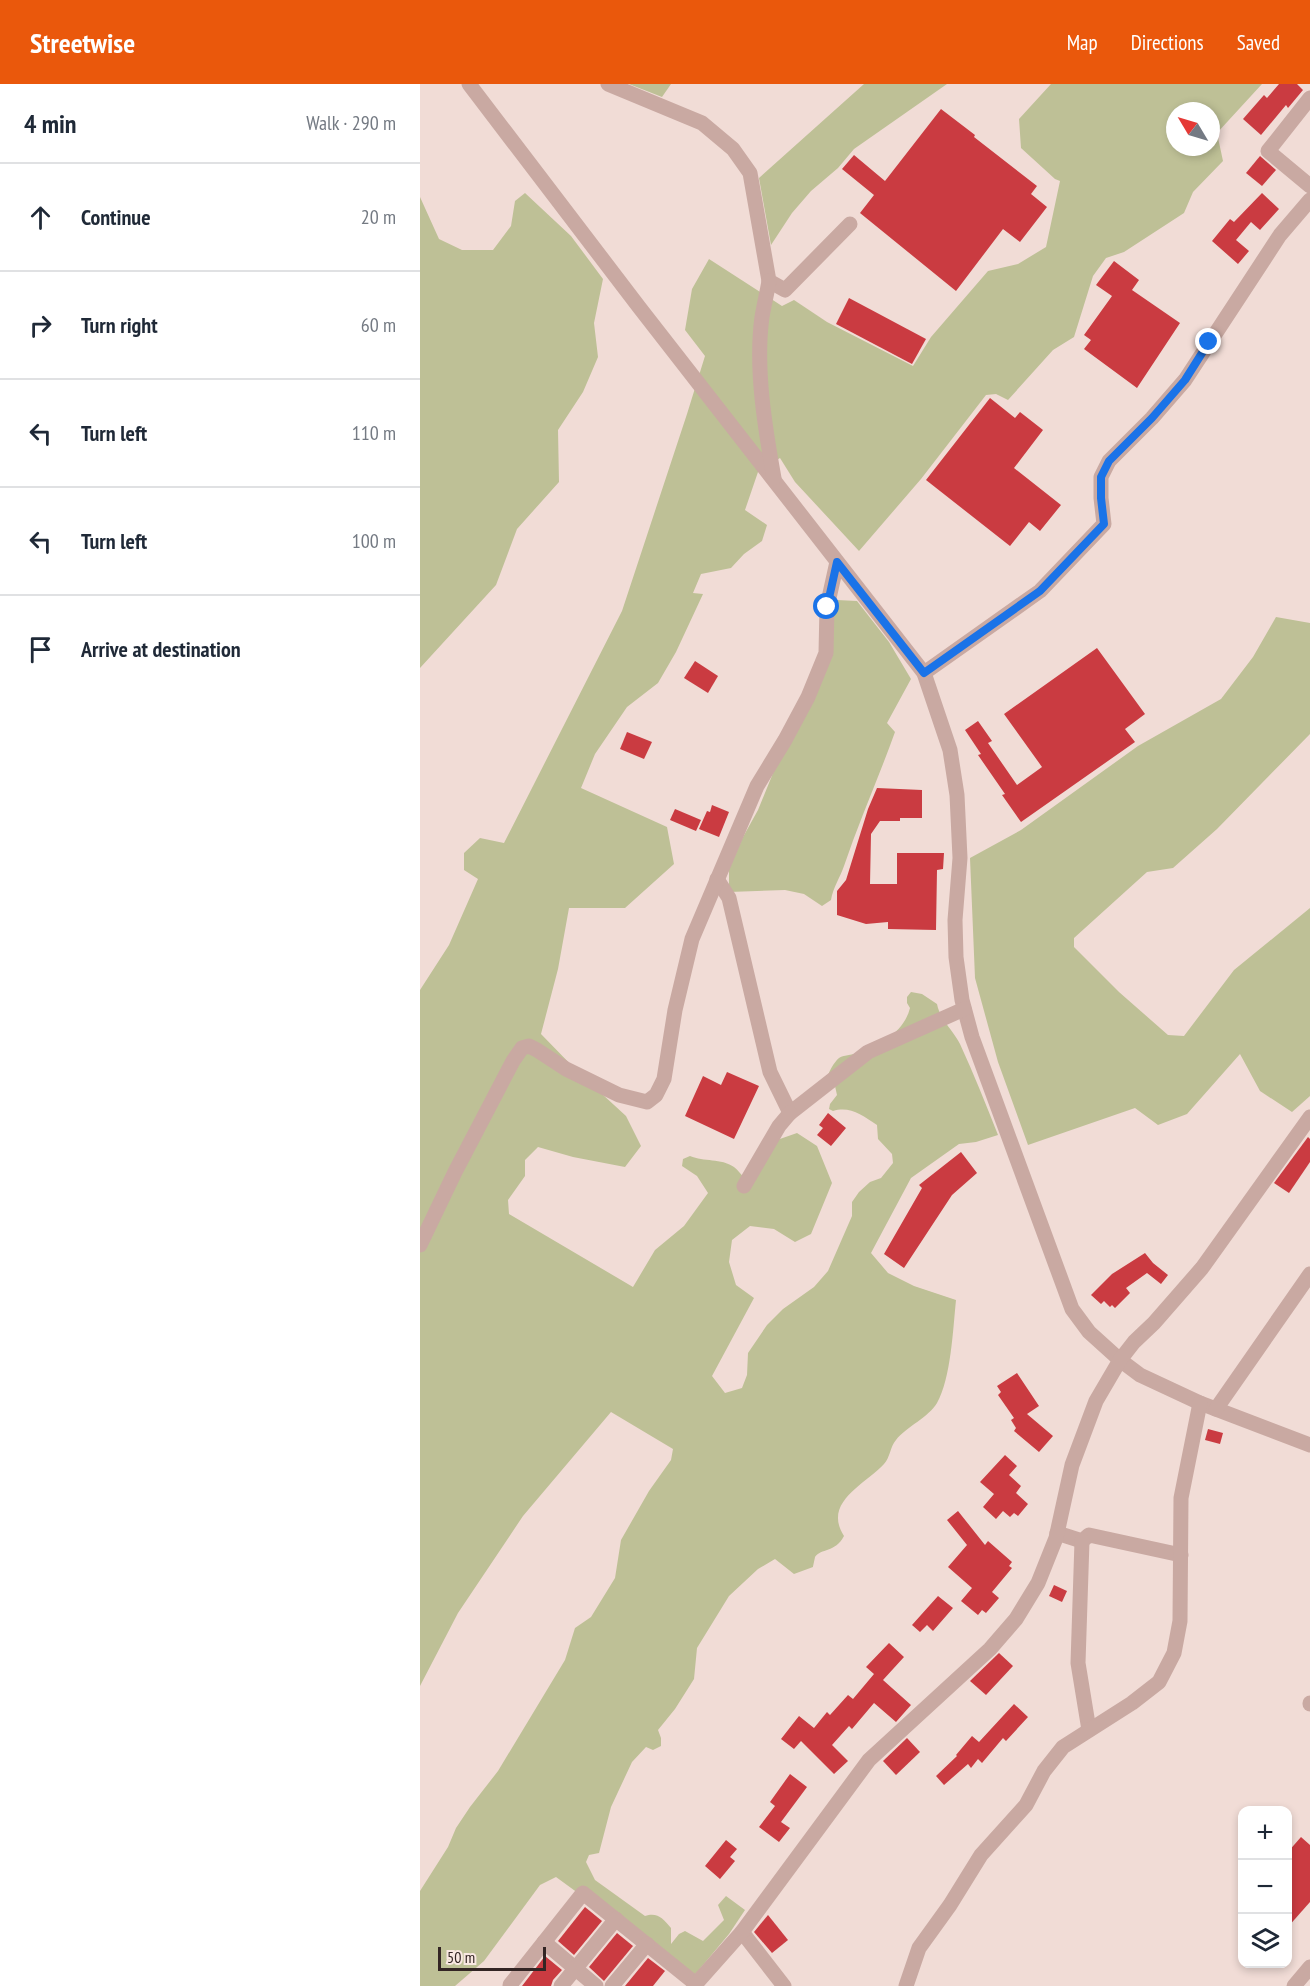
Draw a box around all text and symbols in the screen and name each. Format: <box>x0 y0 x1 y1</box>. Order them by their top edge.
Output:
text: Streetwise <box>30 24 135 61</box>
text: Map <box>1067 29 1098 56</box>
text: Directions <box>1131 29 1204 56</box>
text: Saved <box>1237 29 1280 56</box>
north arrow <box>1166 102 1220 156</box>
text: 4 min <box>24 107 77 140</box>
text: Walk · 290 m <box>306 110 396 136</box>
icon: ahead <box>24 201 57 234</box>
text: Continue <box>81 203 151 231</box>
text: 20 m <box>361 204 396 230</box>
icon: right <box>24 309 57 342</box>
text: Turn right <box>81 311 158 339</box>
text: 60 m <box>361 312 396 338</box>
route end <box>1195 328 1221 354</box>
icon: left <box>24 417 57 450</box>
text: Turn left <box>81 419 147 447</box>
text: 110 m <box>352 420 396 446</box>
icon: left <box>24 525 57 558</box>
text: Turn left <box>81 527 147 555</box>
text: 100 m <box>352 528 396 554</box>
route start <box>813 593 839 619</box>
icon: arrive <box>24 633 57 666</box>
text: Arrive at destination <box>81 635 241 663</box>
map controls <box>1238 1806 1292 1968</box>
button: + <box>1238 1806 1292 1860</box>
button: − <box>1238 1860 1292 1914</box>
button: layers <box>1238 1914 1292 1968</box>
scale bar <box>438 1944 546 1972</box>
text: 50 m <box>447 1947 475 1967</box>

